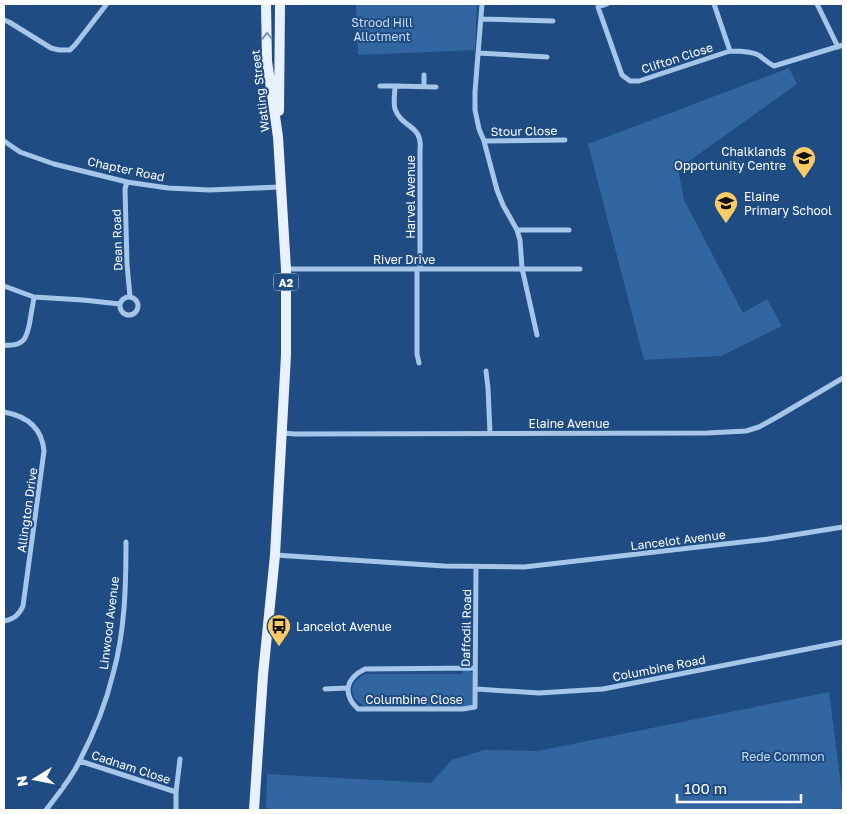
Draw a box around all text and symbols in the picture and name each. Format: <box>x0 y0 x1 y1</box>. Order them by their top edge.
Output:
park label: Strood Hill Allotment <box>351 15 413 44</box>
one-way arrow <box>262 32 272 40</box>
street label: Clifton Close <box>639 39 715 77</box>
street label: Watling Street <box>247 49 272 133</box>
street label: Stour Close <box>490 123 558 139</box>
place label: Chalklands Opportunity Centre <box>674 144 786 173</box>
school or university icon: Chalklands Opportunity Centre <box>791 145 817 179</box>
street label: Chapter Road <box>86 153 166 185</box>
street label: Harvel Avenue <box>403 155 418 239</box>
place label: Elaine Primary School <box>744 189 832 218</box>
school or university icon: Elaine Primary School <box>713 190 739 224</box>
street label: Dean Road <box>108 209 126 271</box>
street label: River Drive <box>373 252 435 267</box>
road number: A2 <box>274 274 298 290</box>
street label: Elaine Avenue <box>529 416 609 431</box>
street label: Allington Drive <box>14 467 40 553</box>
street label: Lancelot Avenue <box>630 527 726 553</box>
street label: Linwood Avenue <box>96 575 122 671</box>
street label: Daffodil Road <box>458 589 474 667</box>
bus stop icon: Lancelot Avenue <box>266 613 292 647</box>
place label: Lancelot Avenue <box>296 619 392 634</box>
street label: Columbine Road <box>611 652 707 684</box>
street label: Columbine Close <box>365 692 463 707</box>
street label: Cadnam Close <box>89 747 173 787</box>
park label: Rede Common <box>741 749 825 764</box>
north arrow <box>10 754 60 804</box>
scale bar <box>677 772 801 804</box>
text: N <box>12 775 31 788</box>
text: 100 m <box>684 779 727 797</box>

